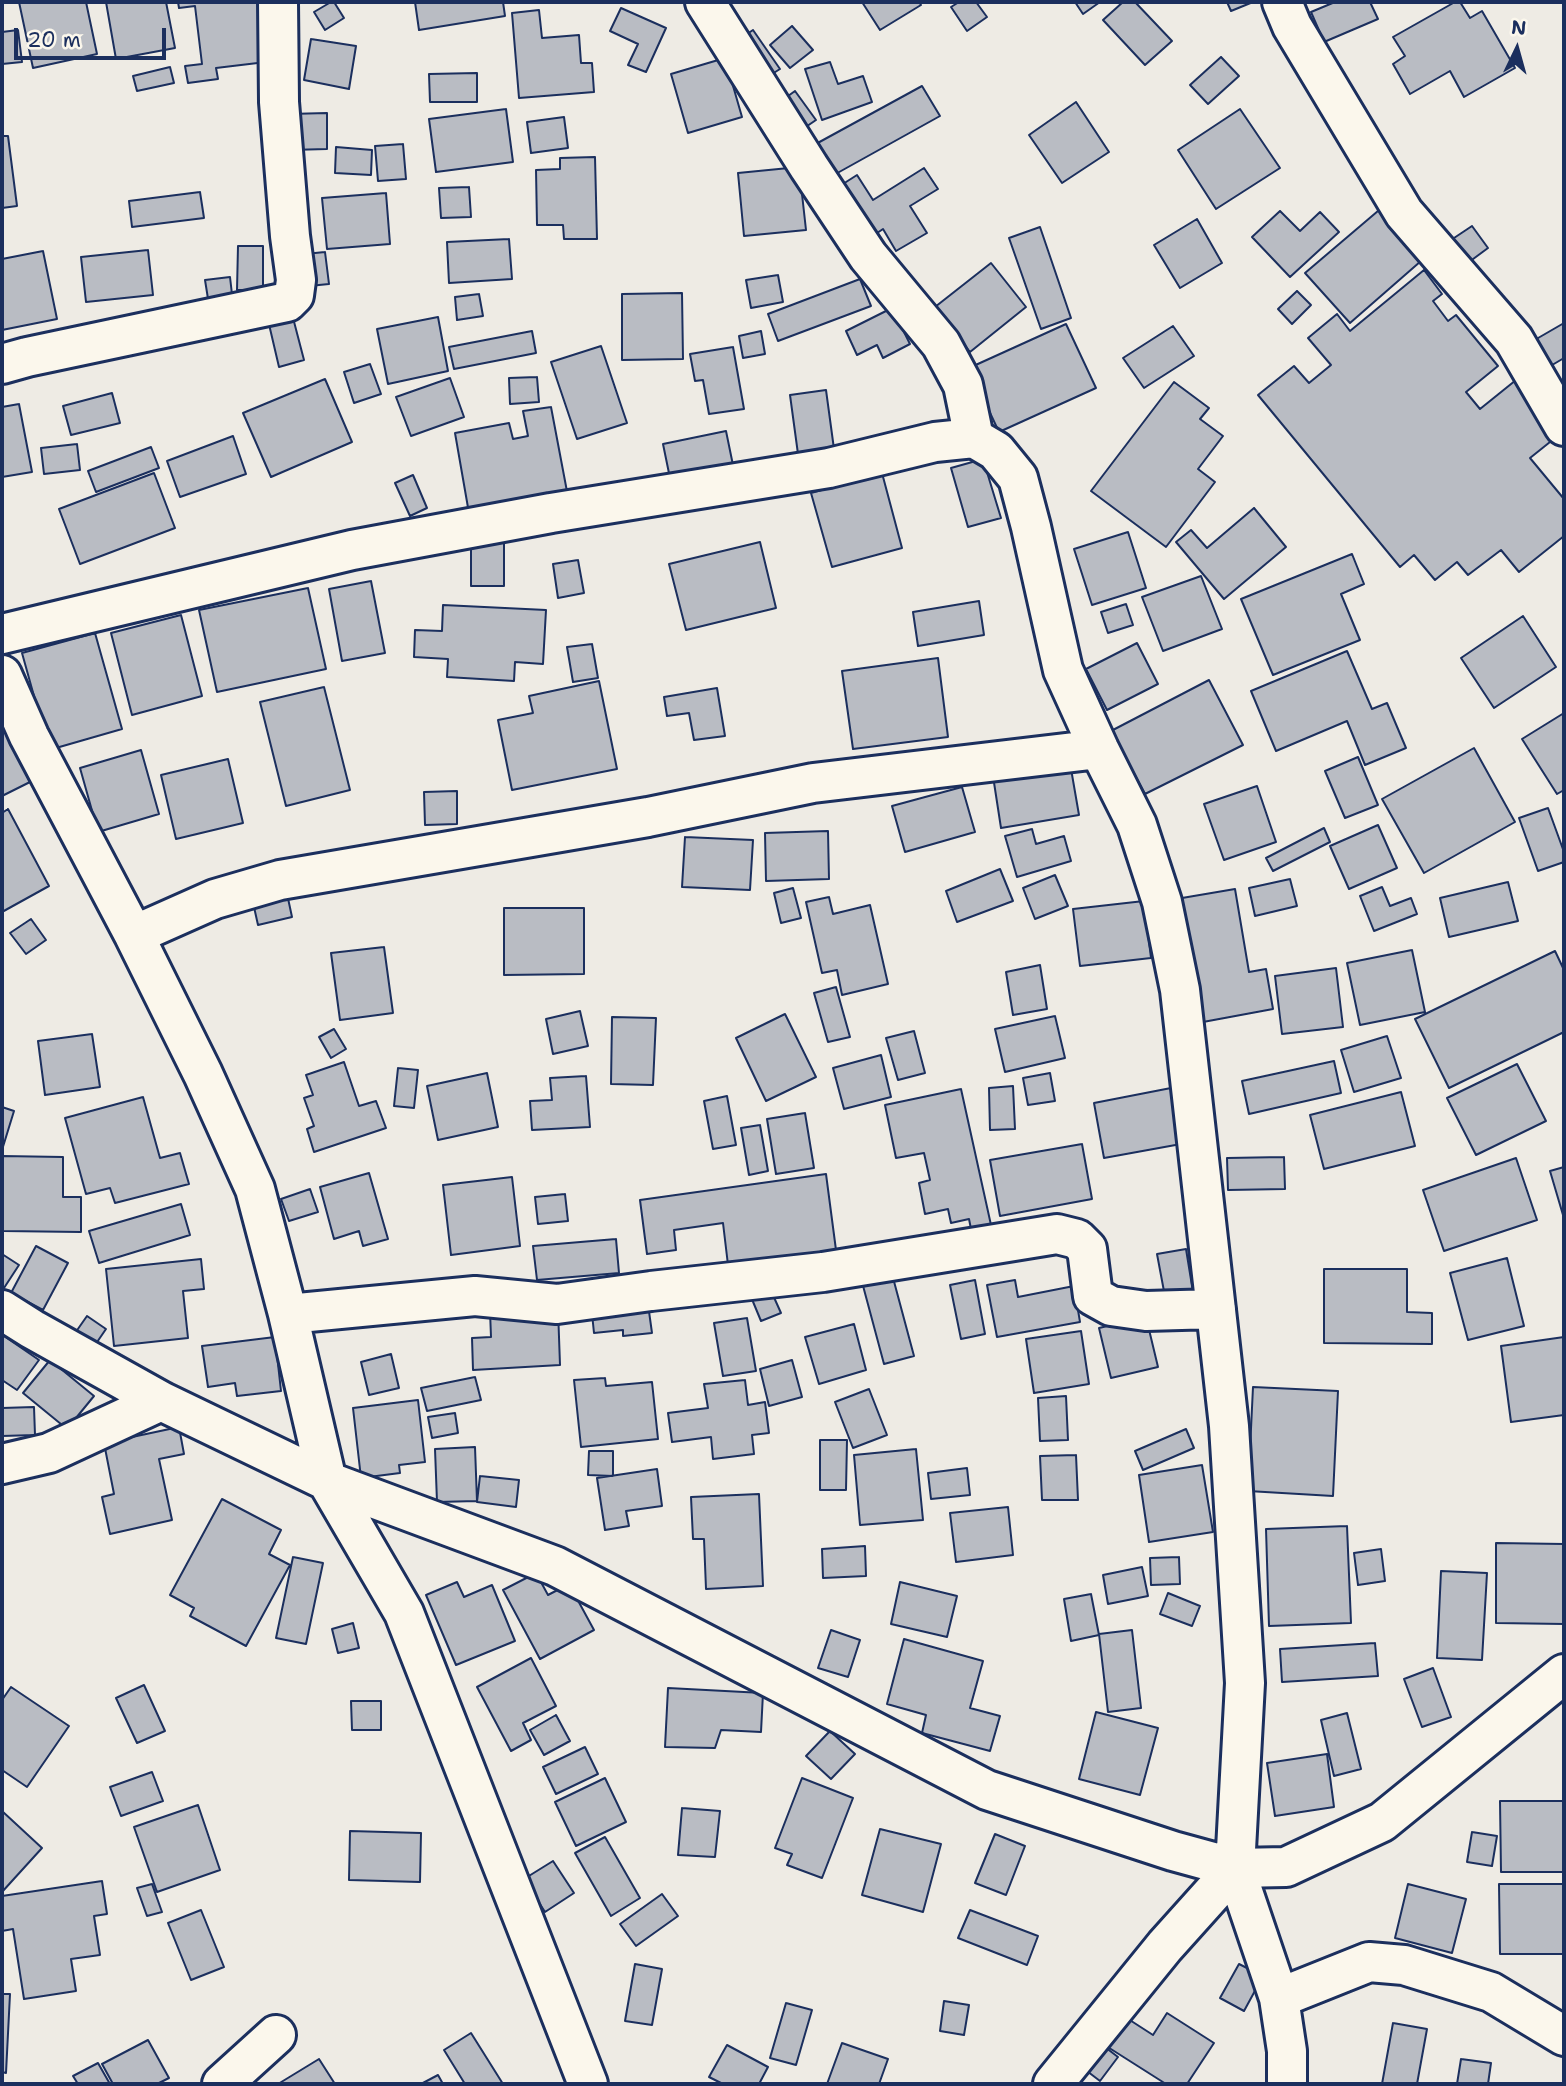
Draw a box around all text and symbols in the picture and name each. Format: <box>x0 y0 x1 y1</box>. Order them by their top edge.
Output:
scale bar <box>18 14 170 58</box>
north arrow <box>1482 14 1552 84</box>
text: N <box>1510 14 1527 41</box>
text: 20 m <box>27 26 81 54</box>

